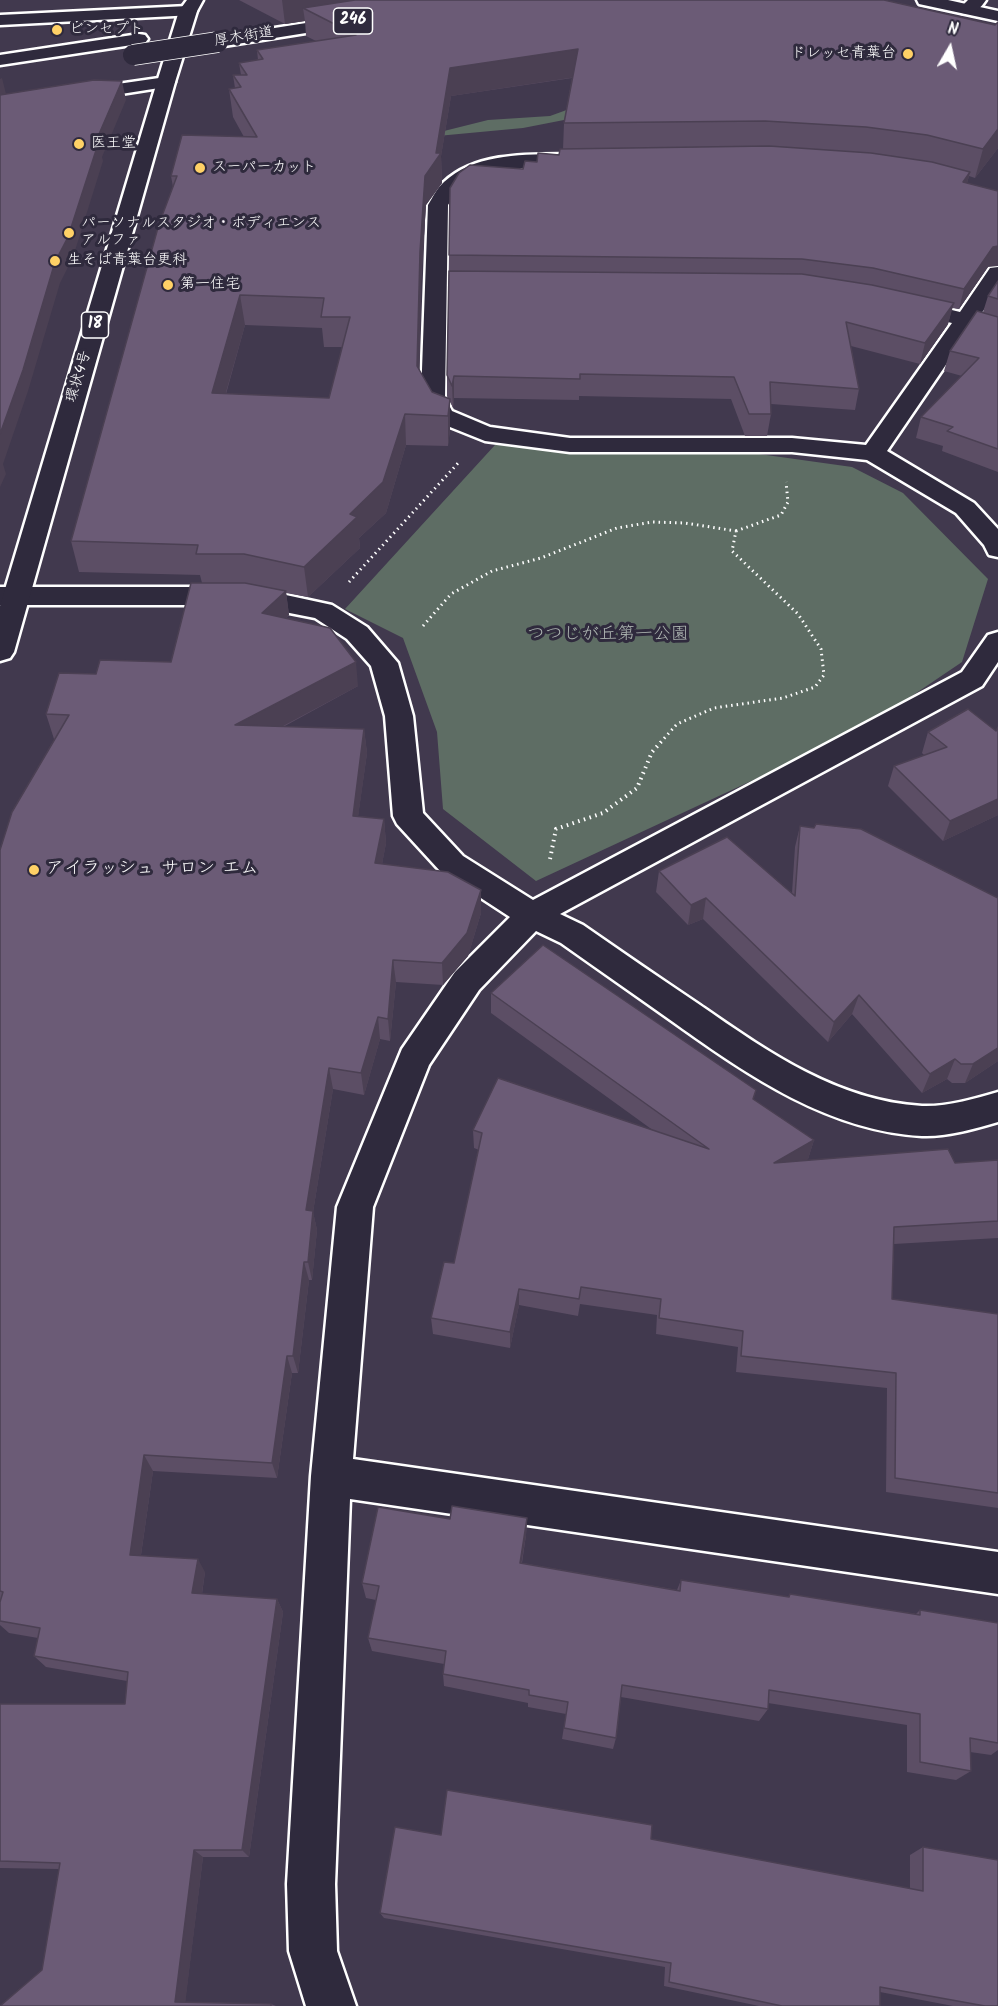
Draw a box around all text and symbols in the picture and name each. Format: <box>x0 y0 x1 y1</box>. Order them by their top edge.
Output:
road number: 246 <box>334 8 372 34</box>
text: N <box>946 17 960 43</box>
north arrow <box>920 18 980 78</box>
place label: ビンセプト <box>69 21 144 39</box>
marker: ビンセプト <box>50 23 64 37</box>
street label: 厚木街道 <box>213 24 275 52</box>
place label: ドレッセ青葉台 <box>791 45 896 63</box>
marker: ドレッセ青葉台 <box>901 47 915 61</box>
place label: 医王堂 <box>91 135 136 153</box>
marker: 医王堂 <box>72 137 86 151</box>
place label: スーパーカット <box>212 159 316 177</box>
marker: スーパーカット <box>193 161 207 175</box>
place label: パーソナルスタジオ・ボディエンス アルファ <box>81 215 321 250</box>
marker: パーソナルスタジオ・ボディエンス アルファ <box>62 226 76 240</box>
place label: 生そば青葉台更科 <box>67 252 187 270</box>
marker: 生そば青葉台更科 <box>48 254 62 268</box>
place label: 第一住宅 <box>180 276 240 294</box>
marker: 第一住宅 <box>161 278 175 292</box>
road number: 18 <box>82 312 109 338</box>
street label: 環状4号 <box>64 349 96 405</box>
park label: つつじが丘第一公園 <box>527 625 689 647</box>
place label: アイラッシュ サロン エム <box>46 859 258 881</box>
marker: アイラッシュ サロン エム <box>27 863 41 877</box>

